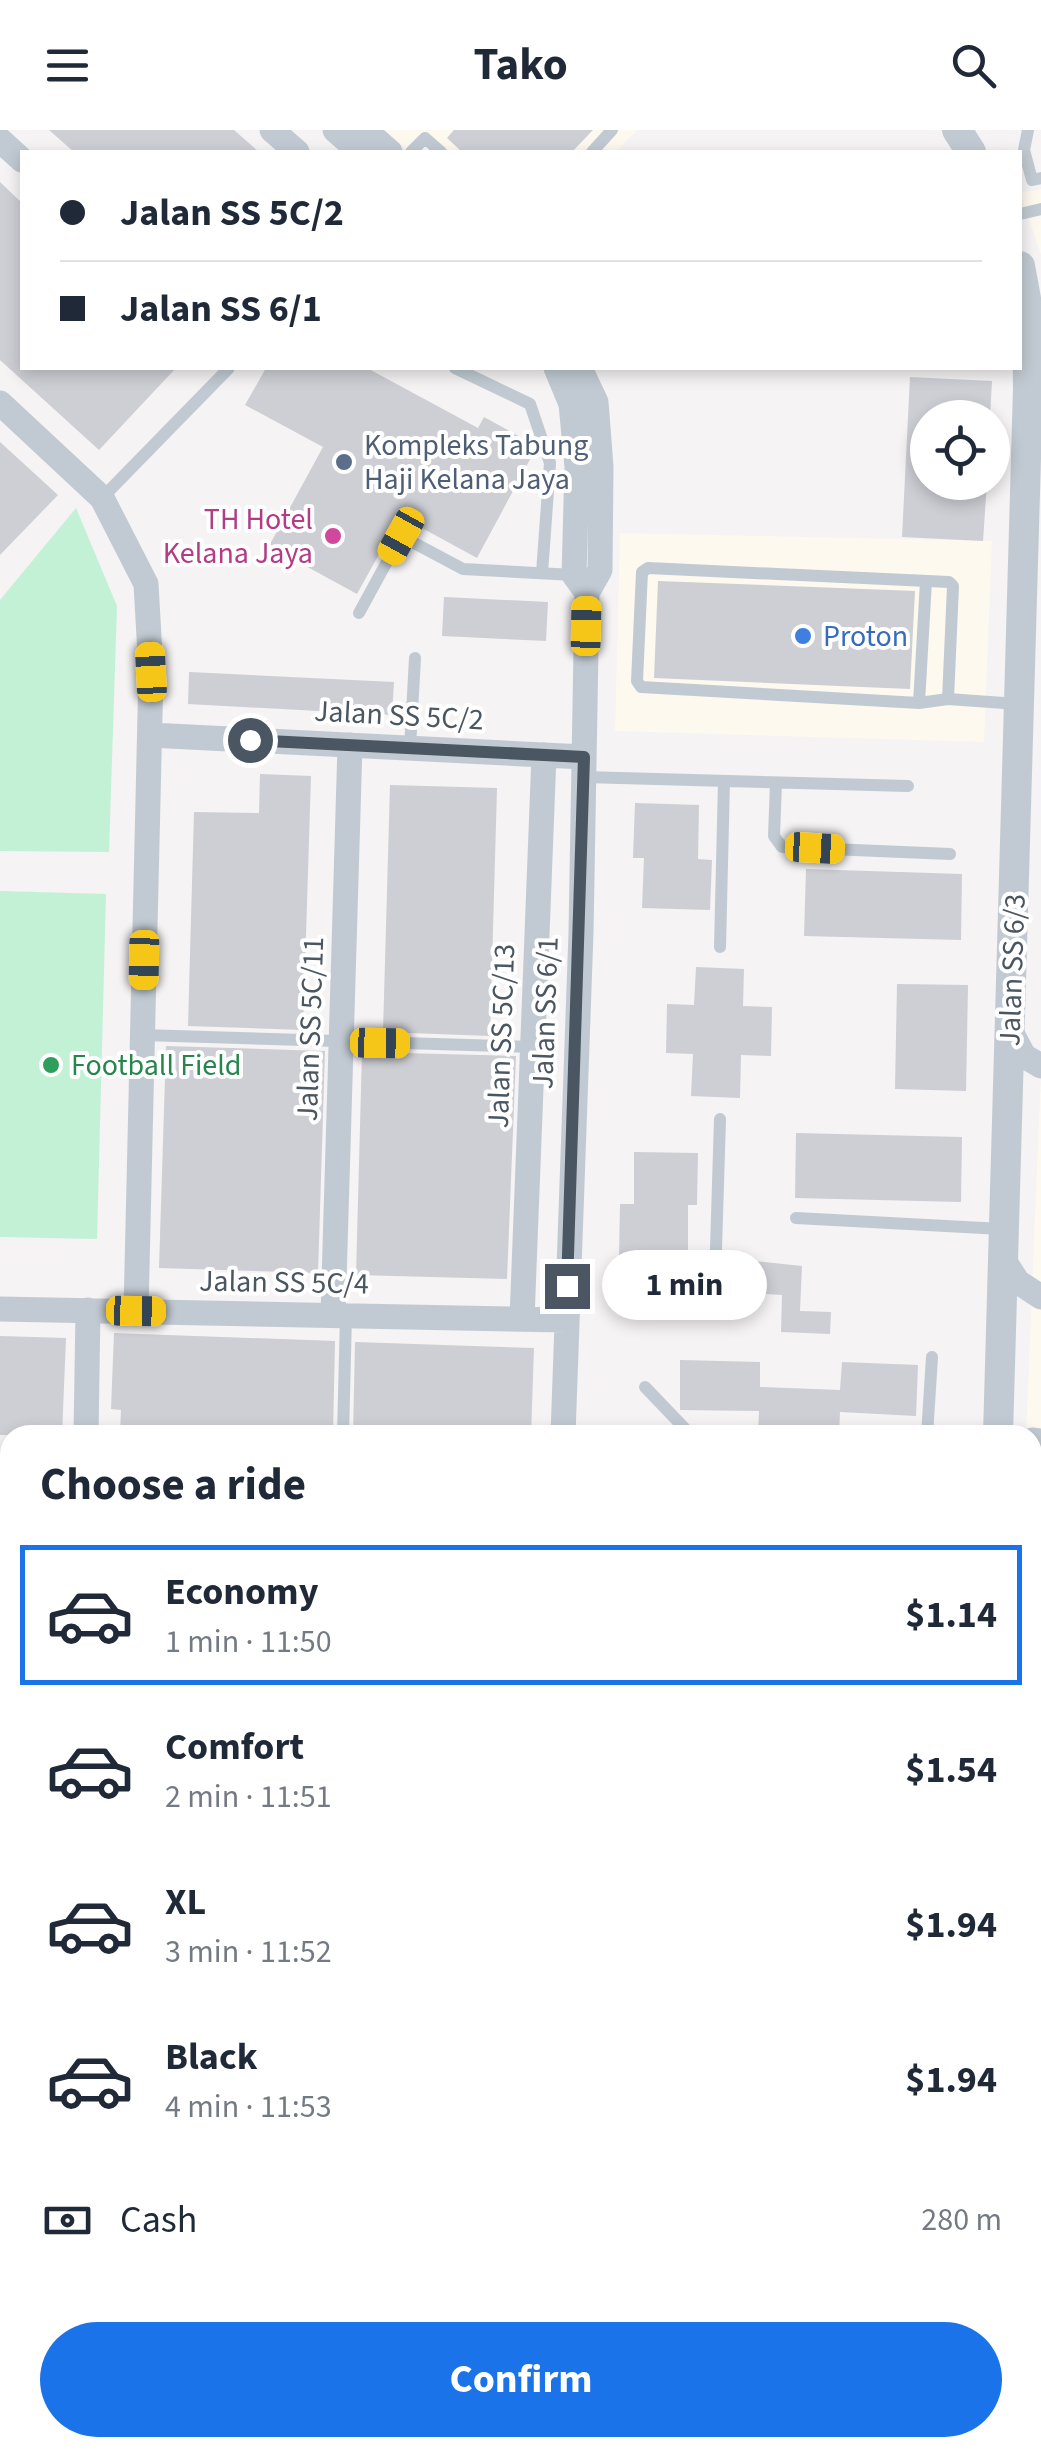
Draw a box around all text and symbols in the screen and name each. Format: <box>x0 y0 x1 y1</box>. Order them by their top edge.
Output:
text: Tako <box>473 33 568 97</box>
icon: menu <box>40 38 95 93</box>
icon: search <box>946 38 1001 93</box>
text: Jalan SS 5C/2 <box>120 186 344 240</box>
text: Jalan SS 6/1 <box>120 282 322 336</box>
map controls <box>910 400 1010 500</box>
button: locate <box>910 400 1010 500</box>
place label: Kompleks Tabung Haji Kelana Jaya <box>364 424 588 501</box>
marker: Kompleks Tabung Haji Kelana Jaya <box>333 451 355 473</box>
place label: TH Hotel Kelana Jaya <box>163 498 313 575</box>
car <box>373 502 429 570</box>
marker: TH Hotel Kelana Jaya <box>322 525 344 547</box>
car <box>570 596 602 656</box>
place label: Proton <box>823 615 908 658</box>
marker: Proton <box>792 625 814 647</box>
car <box>134 641 168 703</box>
street label: Jalan SS 5C/2 <box>313 690 485 741</box>
route start <box>228 718 273 763</box>
car <box>784 831 846 865</box>
street label: Jalan SS 6/3 <box>988 893 1037 1047</box>
car <box>128 930 160 990</box>
street label: Jalan SS 5C/11 <box>286 936 335 1122</box>
street label: Jalan SS 6/1 <box>521 936 570 1090</box>
street label: Jalan SS 5C/13 <box>477 943 526 1129</box>
car <box>350 1027 410 1059</box>
place label: Football Field <box>71 1044 242 1087</box>
marker: Football Field <box>40 1054 62 1076</box>
callout: 1 min <box>602 1251 767 1321</box>
street label: Jalan SS 5C/4 <box>199 1260 369 1305</box>
text: 1 min <box>646 1262 723 1308</box>
route end <box>545 1264 590 1309</box>
car <box>106 1295 166 1327</box>
text: Choose a ride <box>40 1453 306 1517</box>
text: Economy <box>165 1565 318 1619</box>
icon: car <box>45 1570 135 1660</box>
text: $1.14 <box>905 1588 997 1642</box>
text: 1 min · 11:50 <box>165 1619 332 1665</box>
text: Comfort <box>165 1720 304 1774</box>
icon: car <box>45 1725 135 1815</box>
text: $1.54 <box>905 1743 997 1797</box>
text: 2 min · 11:51 <box>165 1774 332 1820</box>
text: XL <box>165 1875 206 1929</box>
icon: car <box>45 1880 135 1970</box>
text: $1.94 <box>905 1898 997 1952</box>
text: 3 min · 11:52 <box>165 1929 332 1975</box>
text: Black <box>165 2030 258 2084</box>
icon: car <box>45 2035 135 2125</box>
text: $1.94 <box>905 2053 997 2107</box>
text: 4 min · 11:53 <box>165 2084 332 2130</box>
icon: cash <box>40 2193 95 2248</box>
text: Cash <box>120 2193 197 2247</box>
text: 280 m <box>921 2197 1002 2243</box>
button: Confirm <box>40 2322 1002 2437</box>

